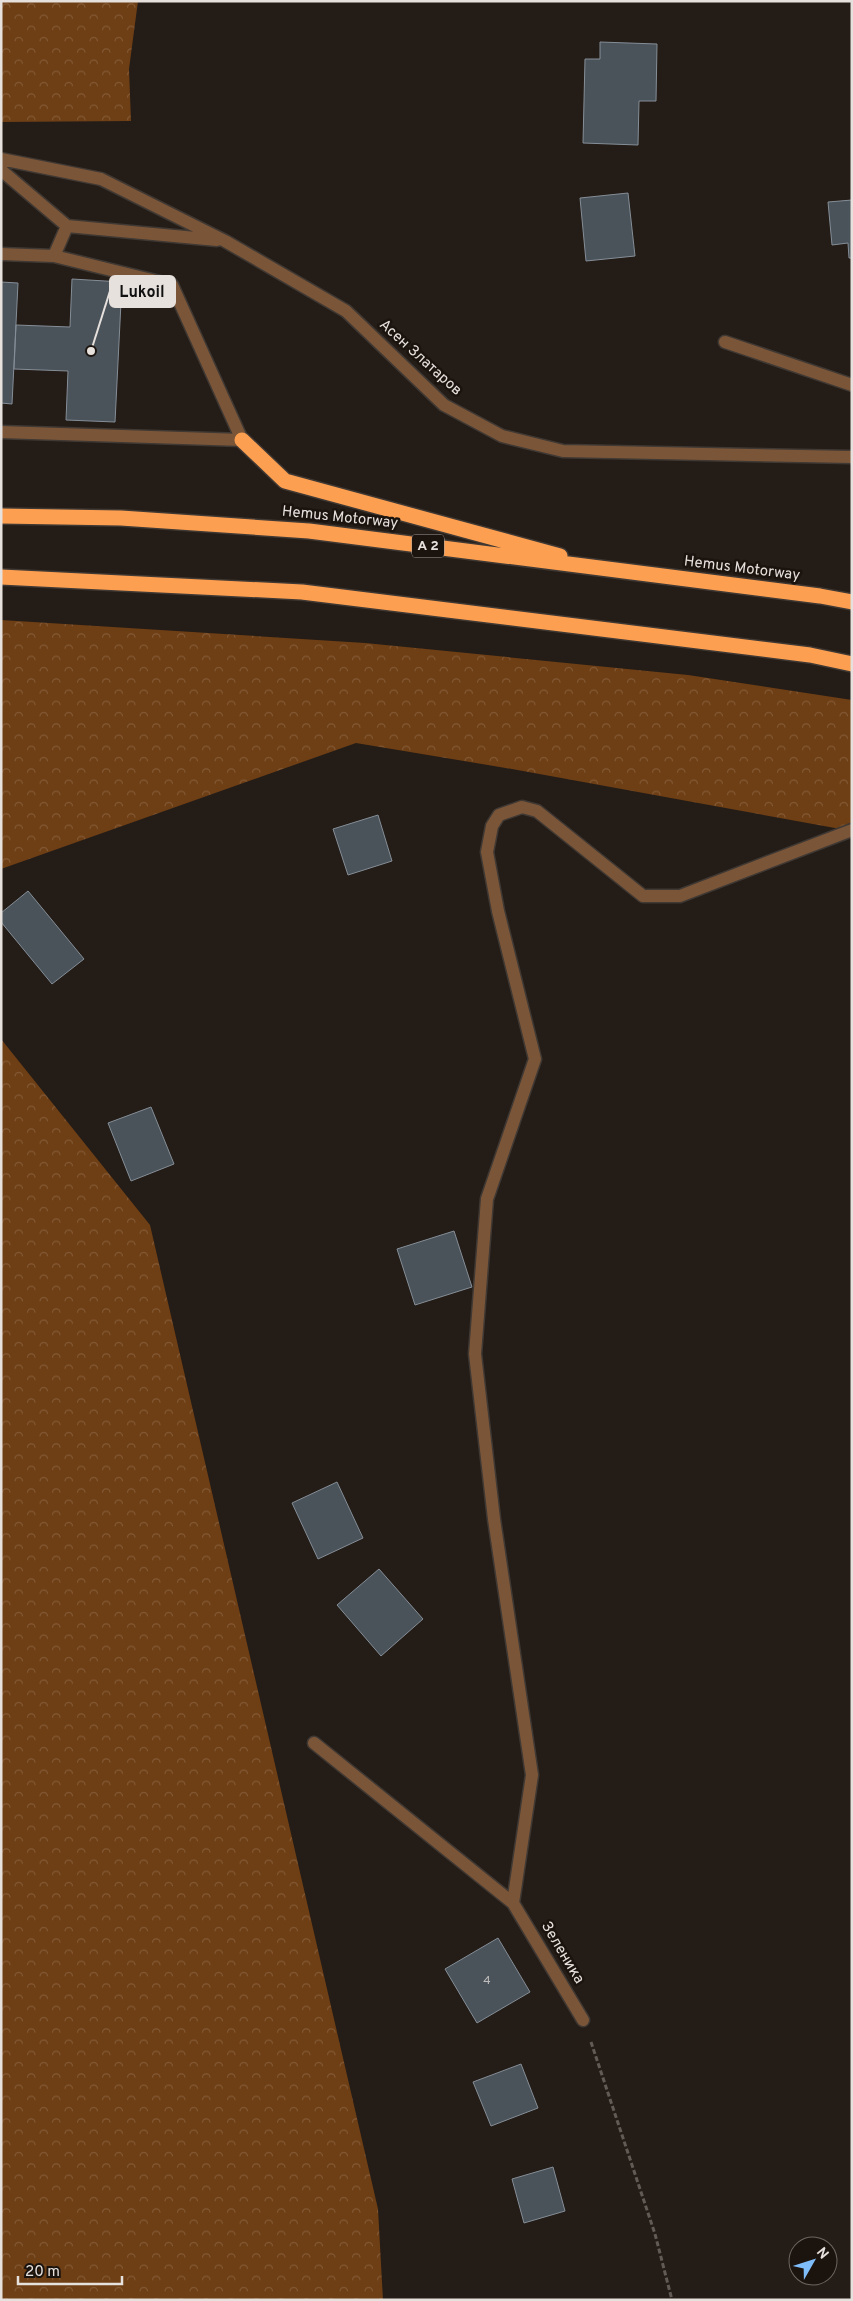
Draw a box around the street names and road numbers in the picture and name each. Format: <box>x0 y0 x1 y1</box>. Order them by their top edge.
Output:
street label: Асен Златаров <box>375 316 465 400</box>
street label: Hemus Motorway <box>281 502 399 534</box>
road number: A 2 <box>412 534 444 558</box>
street label: Hemus Motorway <box>683 552 801 586</box>
street label: Зеленика <box>536 1918 588 1988</box>

